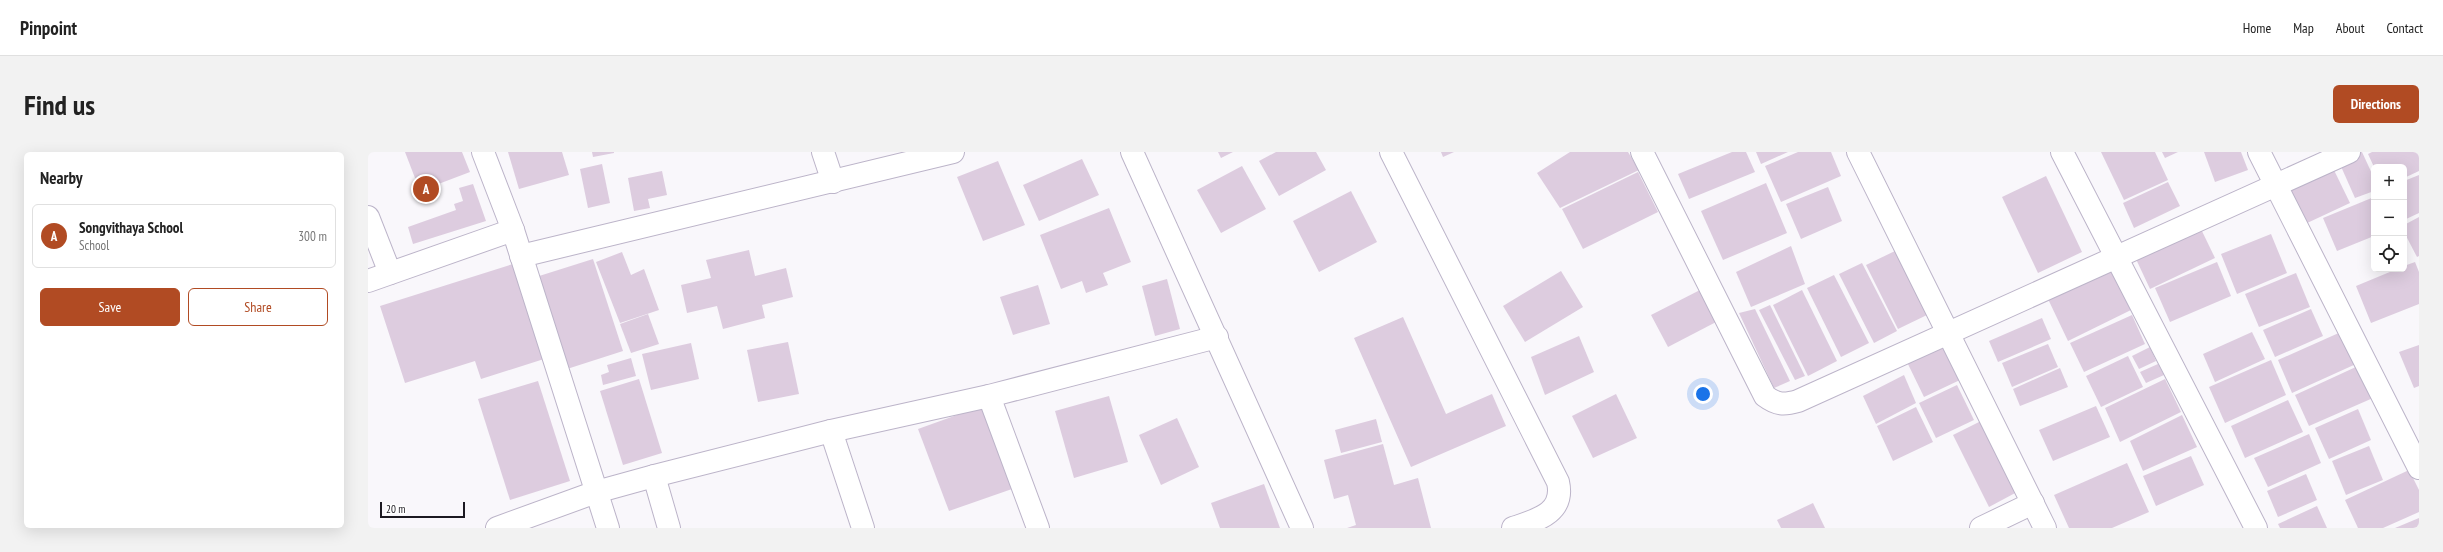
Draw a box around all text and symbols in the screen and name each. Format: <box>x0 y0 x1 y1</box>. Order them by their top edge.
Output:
text: Pinpoint <box>20 16 77 40</box>
text: Home <box>2243 19 2271 37</box>
text: Map <box>2293 19 2314 37</box>
text: About <box>2336 19 2365 37</box>
text: Contact <box>2387 19 2423 37</box>
button: Directions <box>2333 85 2419 123</box>
text: Find us <box>24 86 95 123</box>
map controls <box>2371 164 2407 272</box>
button: + <box>2371 164 2407 200</box>
text: Nearby <box>40 167 83 189</box>
pin: A <box>413 174 439 204</box>
button: − <box>2371 200 2407 236</box>
text: Songvithaya School <box>79 218 183 237</box>
text: A <box>51 228 57 245</box>
text: 300 m <box>298 228 327 245</box>
button: locate <box>2371 236 2407 272</box>
text: School <box>79 237 109 254</box>
button: Save <box>40 288 180 326</box>
button: Share <box>188 288 328 326</box>
your location <box>1693 384 1713 404</box>
scale bar <box>380 500 465 519</box>
text: 20 m <box>386 502 405 516</box>

